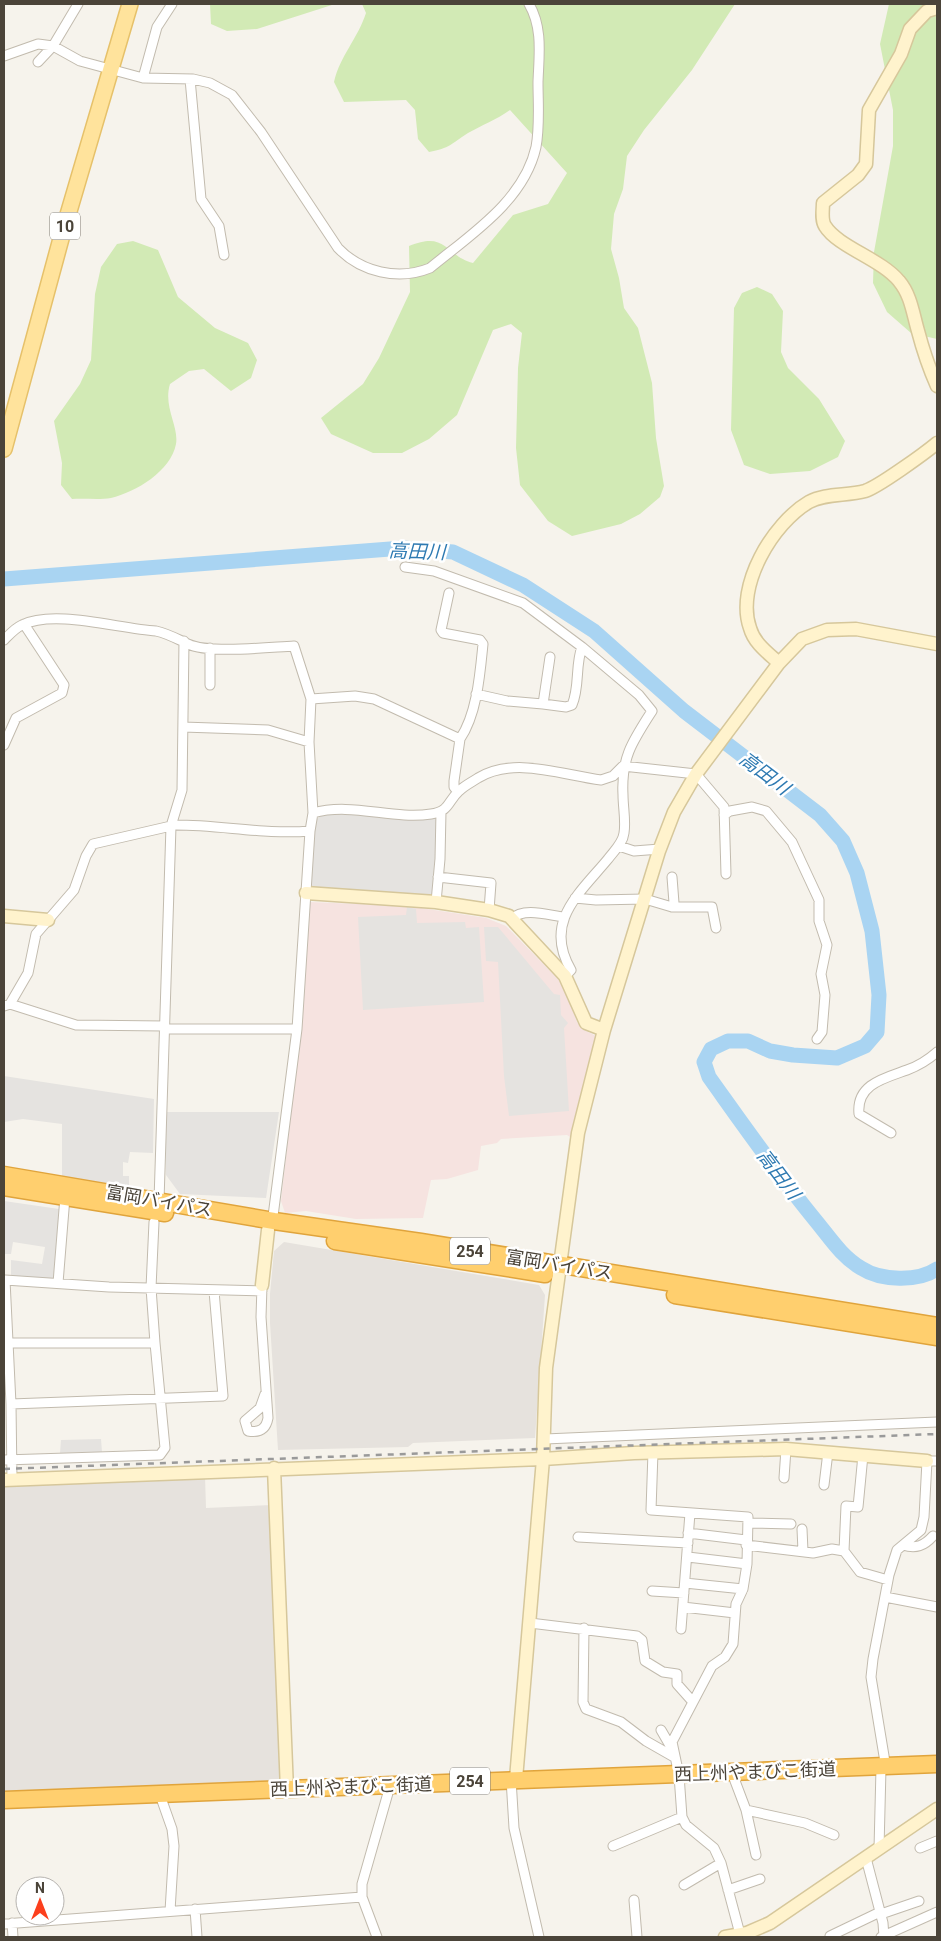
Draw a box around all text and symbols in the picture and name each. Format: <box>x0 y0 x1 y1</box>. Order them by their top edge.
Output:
road number: 10 <box>50 212 80 240</box>
water label: 高田川 <box>388 539 448 564</box>
water label: 高田川 <box>735 747 796 801</box>
water label: 高田川 <box>752 1145 806 1206</box>
street label: 富岡バイパス <box>104 1181 214 1220</box>
road number: 254 <box>450 1238 490 1264</box>
street label: 富岡バイパス <box>504 1246 614 1283</box>
street label: 西上州やまびこ街道 <box>674 1758 836 1785</box>
road number: 254 <box>450 1768 490 1794</box>
street label: 西上州やまびこ街道 <box>270 1773 432 1800</box>
north arrow <box>15 1876 65 1926</box>
text: N <box>35 1880 45 1896</box>

